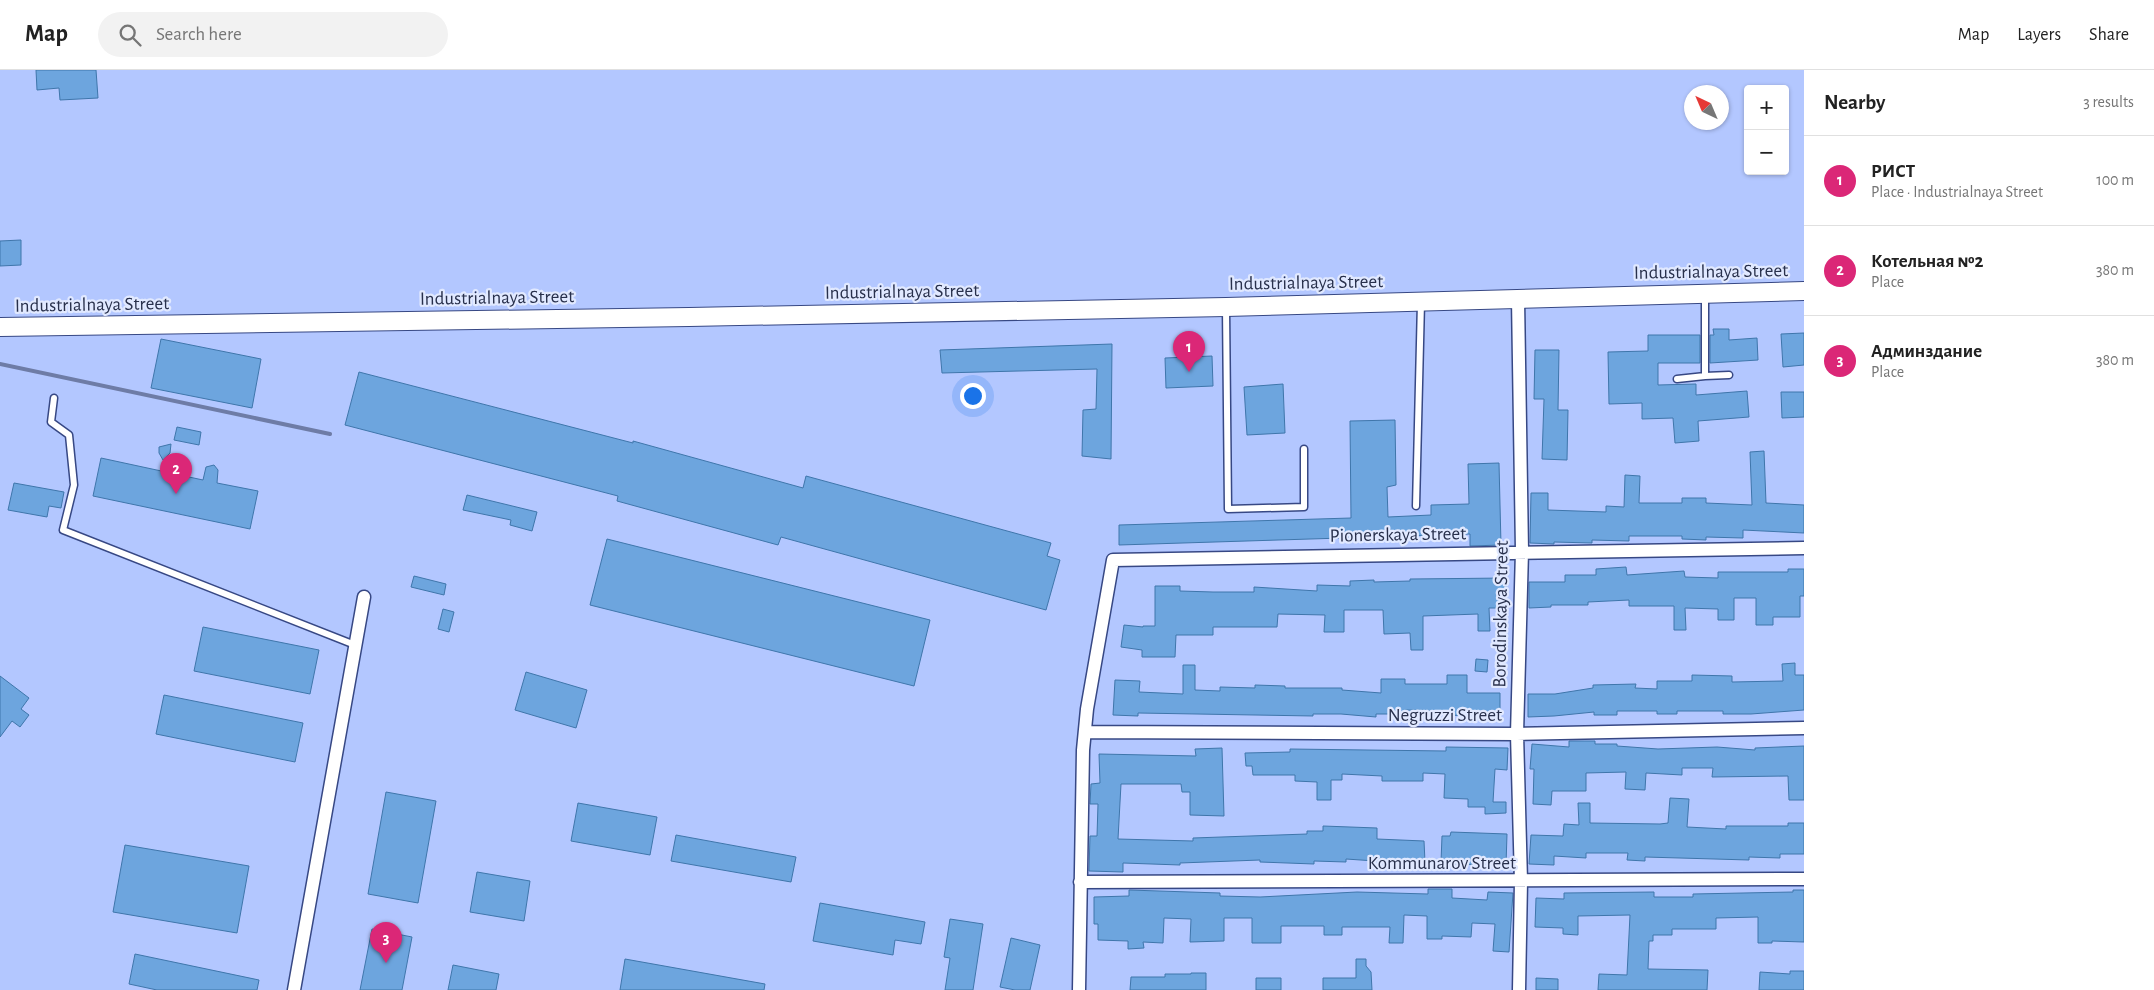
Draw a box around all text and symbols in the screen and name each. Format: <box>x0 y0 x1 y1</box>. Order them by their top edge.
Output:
search box <box>98 12 448 57</box>
icon: search <box>116 21 144 49</box>
text: Map <box>25 22 68 46</box>
text: Search here <box>156 25 242 44</box>
text: Map <box>1958 26 1989 44</box>
text: Layers <box>2017 26 2061 44</box>
text: Share <box>2089 26 2129 44</box>
north arrow <box>1684 85 1729 130</box>
map controls <box>1744 85 1789 175</box>
button: + <box>1744 85 1789 130</box>
text: Nearby <box>1824 92 1885 113</box>
text: 3 results <box>2083 94 2134 110</box>
button: − <box>1744 130 1789 175</box>
text: РИСТ <box>1871 162 1915 181</box>
text: 1 <box>1837 172 1843 188</box>
text: 100 m <box>2096 172 2134 188</box>
text: Place · Industrialnaya Street <box>1871 184 2043 200</box>
text: Котельная №2 <box>1871 252 1984 271</box>
street label: Industrialnaya Street <box>1634 261 1788 283</box>
text: 2 <box>1836 262 1844 278</box>
text: 380 m <box>2096 262 2134 278</box>
street label: Industrialnaya Street <box>1229 272 1383 294</box>
text: Place <box>1871 274 1904 290</box>
street label: Industrialnaya Street <box>825 281 979 303</box>
street label: Industrialnaya Street <box>420 287 574 309</box>
street label: Industrialnaya Street <box>15 294 169 316</box>
pin: 1 <box>1173 331 1205 372</box>
text: Админздание <box>1871 342 1982 361</box>
text: 3 <box>1837 352 1843 368</box>
text: 380 m <box>2096 352 2134 368</box>
text: Place <box>1871 364 1904 380</box>
your location <box>960 383 986 409</box>
pin: 2 <box>160 453 192 494</box>
street label: Pionerskaya Street <box>1330 524 1466 546</box>
street label: Borodinskaya Street <box>1490 540 1512 688</box>
street label: Negruzzi Street <box>1388 706 1502 725</box>
street label: Kommunarov Street <box>1368 854 1516 873</box>
pin: 3 <box>370 922 402 963</box>

